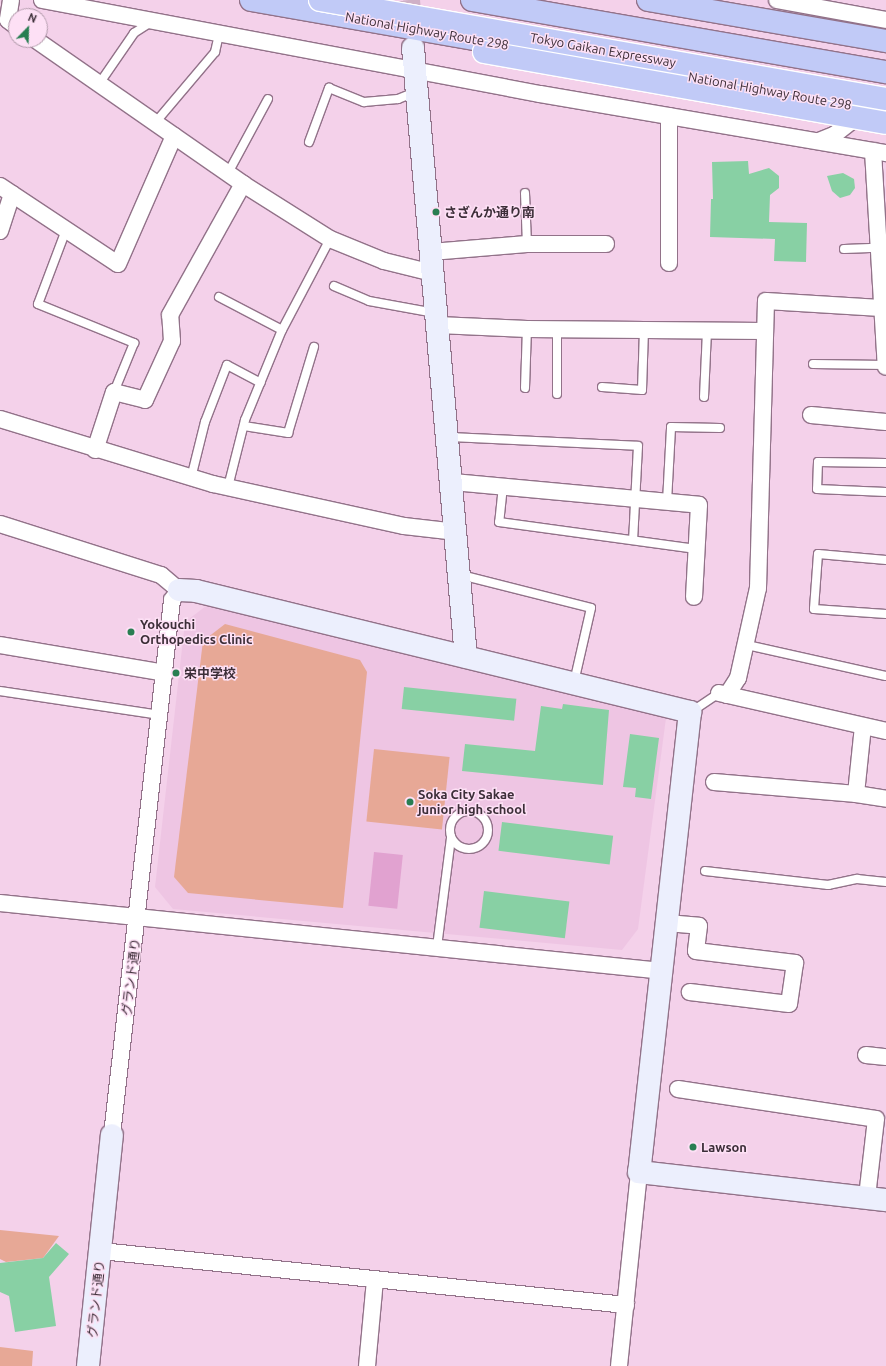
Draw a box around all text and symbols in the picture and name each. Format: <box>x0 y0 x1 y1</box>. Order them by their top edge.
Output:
north arrow <box>8 8 48 48</box>
street label: National Highway Route 298 <box>344 9 510 53</box>
text: N <box>26 11 38 25</box>
street label: Tokyo Gaikan Expressway <box>529 29 677 71</box>
street label: National Highway Route 298 <box>687 69 853 113</box>
place label: さざんか通り南 <box>444 204 535 220</box>
marker: さざんか通り南 <box>431 207 441 217</box>
place label: Yokouchi Orthopedics Clinic <box>140 617 252 648</box>
marker: Yokouchi Orthopedics Clinic <box>125 626 137 638</box>
place label: 栄中学校 <box>184 665 236 681</box>
marker: 栄中学校 <box>171 668 181 678</box>
place label: Soka City Sakae junior high school <box>418 787 526 818</box>
marker: Soka City Sakae junior high school <box>405 797 415 807</box>
street label: グランド通り <box>119 937 143 1017</box>
place label: Lawson <box>701 1139 747 1155</box>
marker: Lawson <box>688 1142 698 1152</box>
street label: グランド通り <box>84 1259 108 1339</box>

